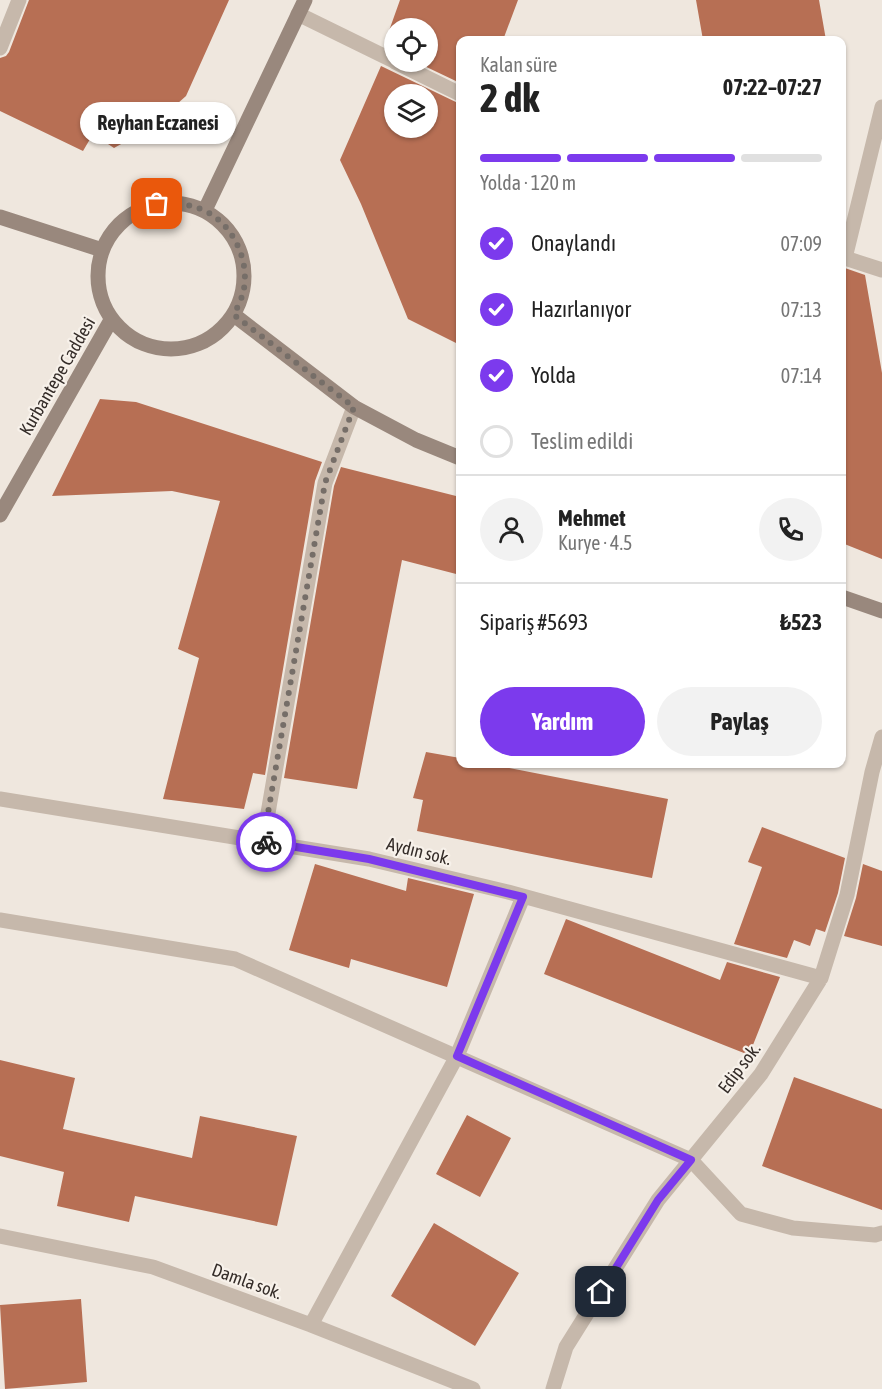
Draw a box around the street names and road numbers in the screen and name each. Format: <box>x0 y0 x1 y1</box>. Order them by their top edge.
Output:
street label: Kurbantepe Caddesi <box>15 313 99 439</box>
street label: Aydın sok. <box>385 833 453 869</box>
street label: Edip sok. <box>713 1039 765 1097</box>
street label: Damla sok. <box>209 1259 285 1303</box>

